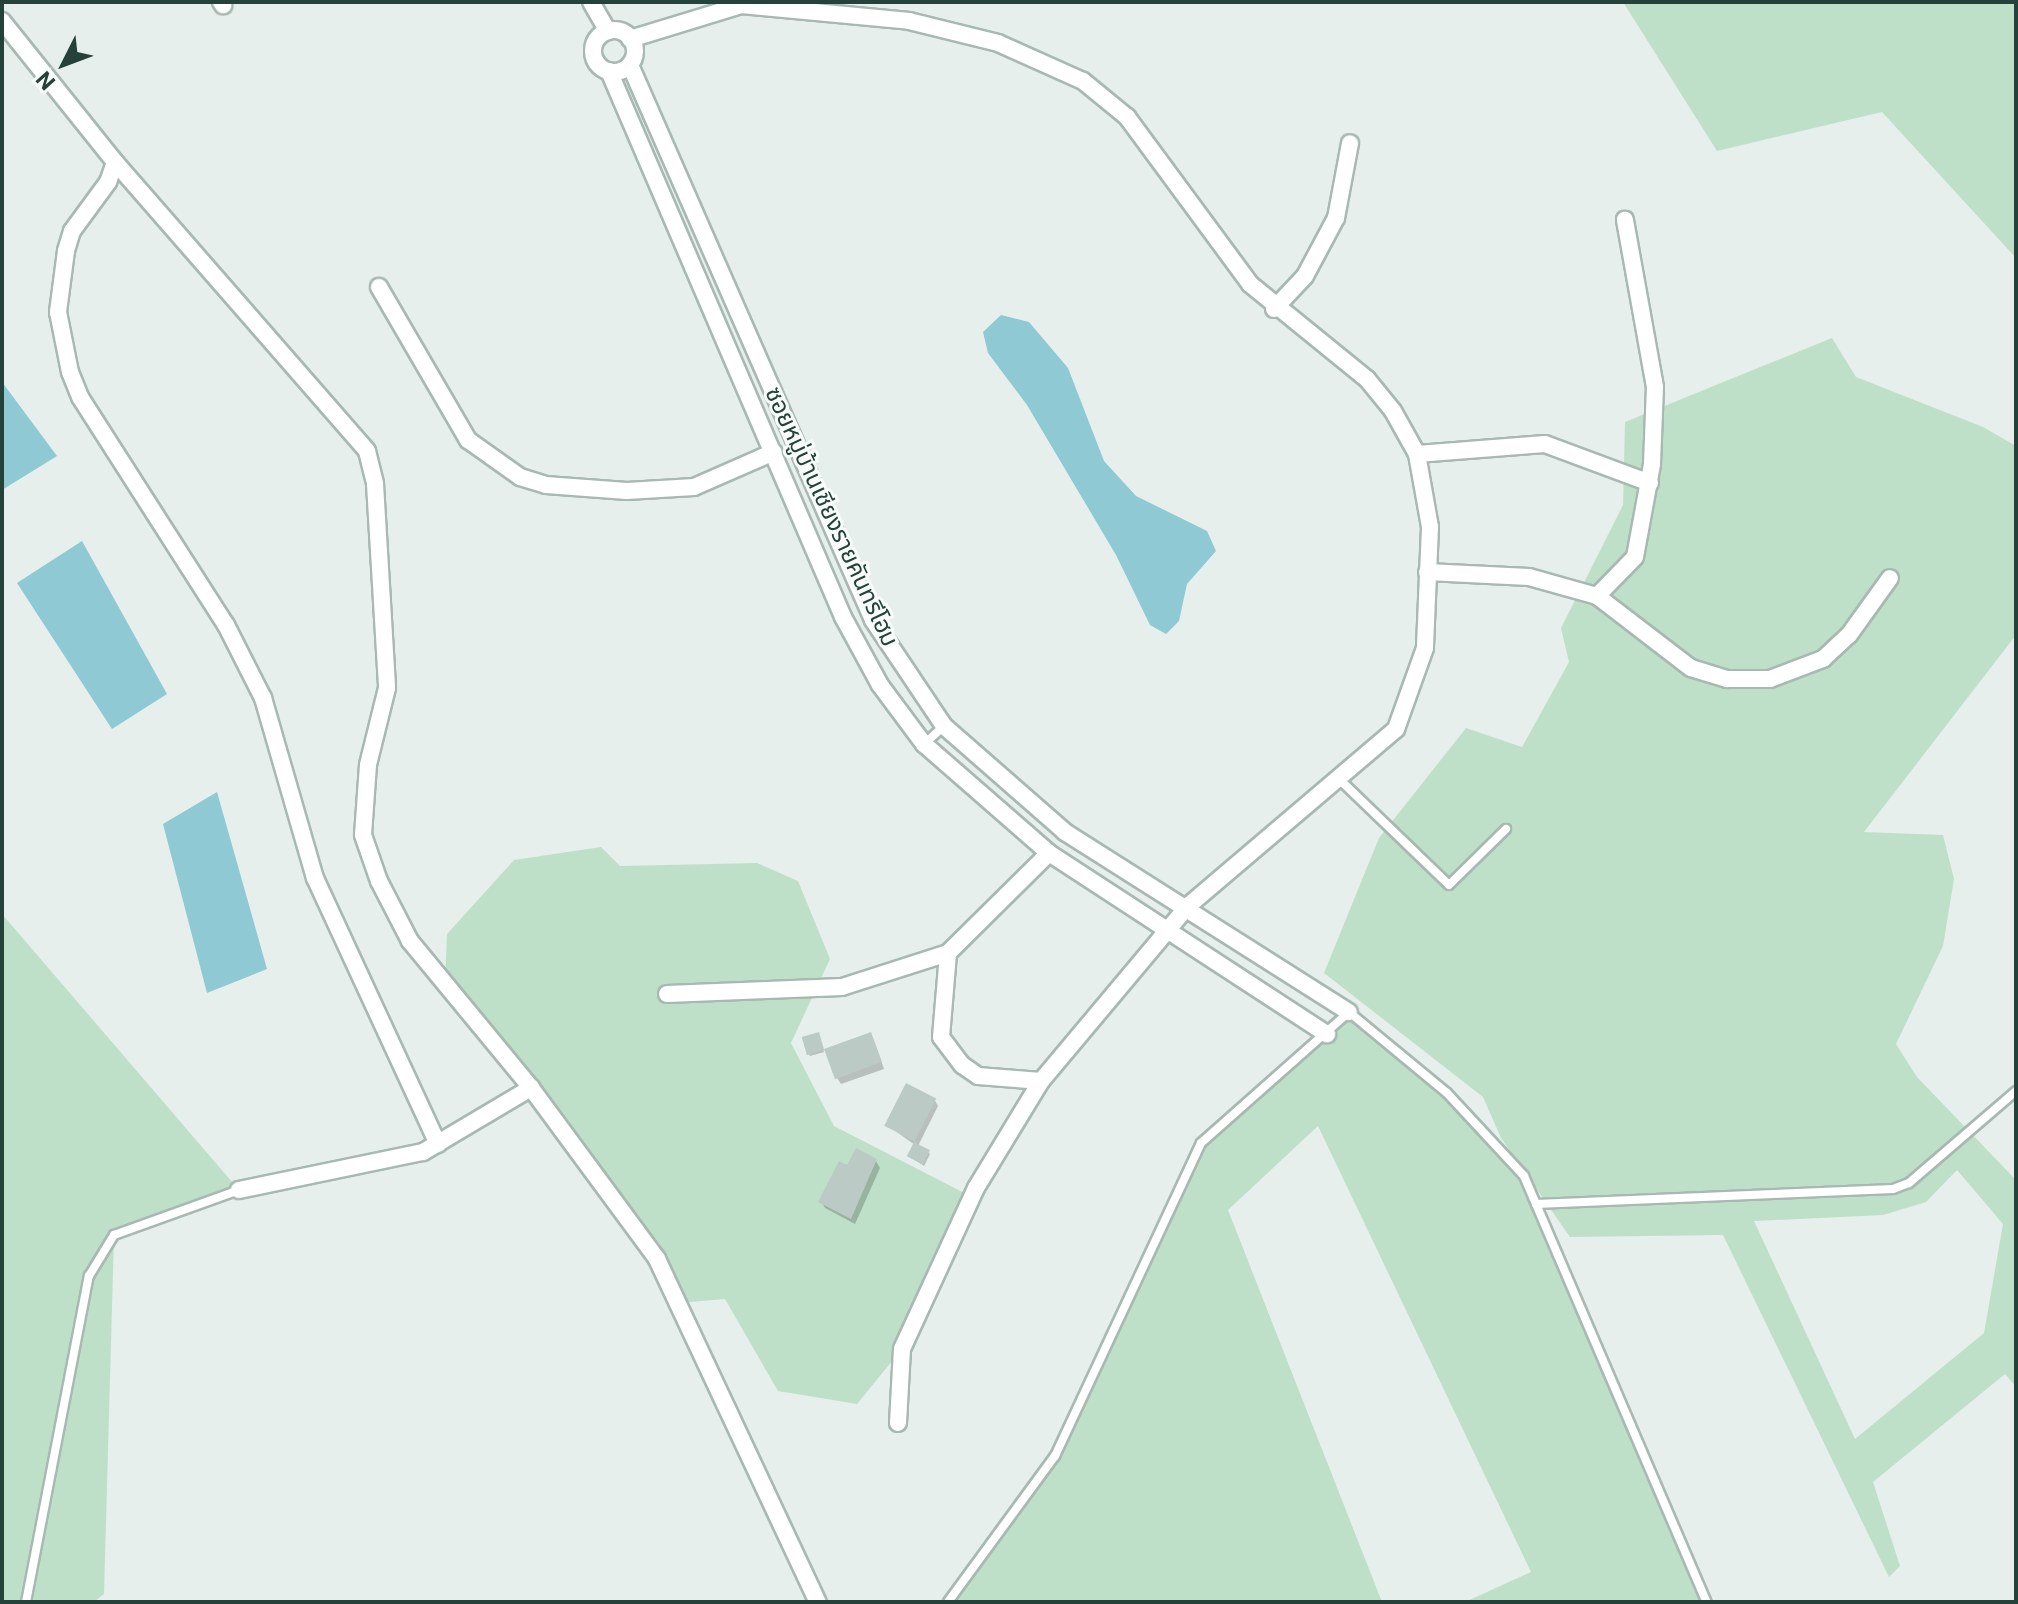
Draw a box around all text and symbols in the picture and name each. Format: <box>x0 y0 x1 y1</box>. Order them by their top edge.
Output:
north arrow <box>24 24 104 104</box>
text: N <box>31 66 60 95</box>
street label: ซอยหมู่บ้านเชียงรายคันทรีโฮม <box>758 383 904 651</box>

